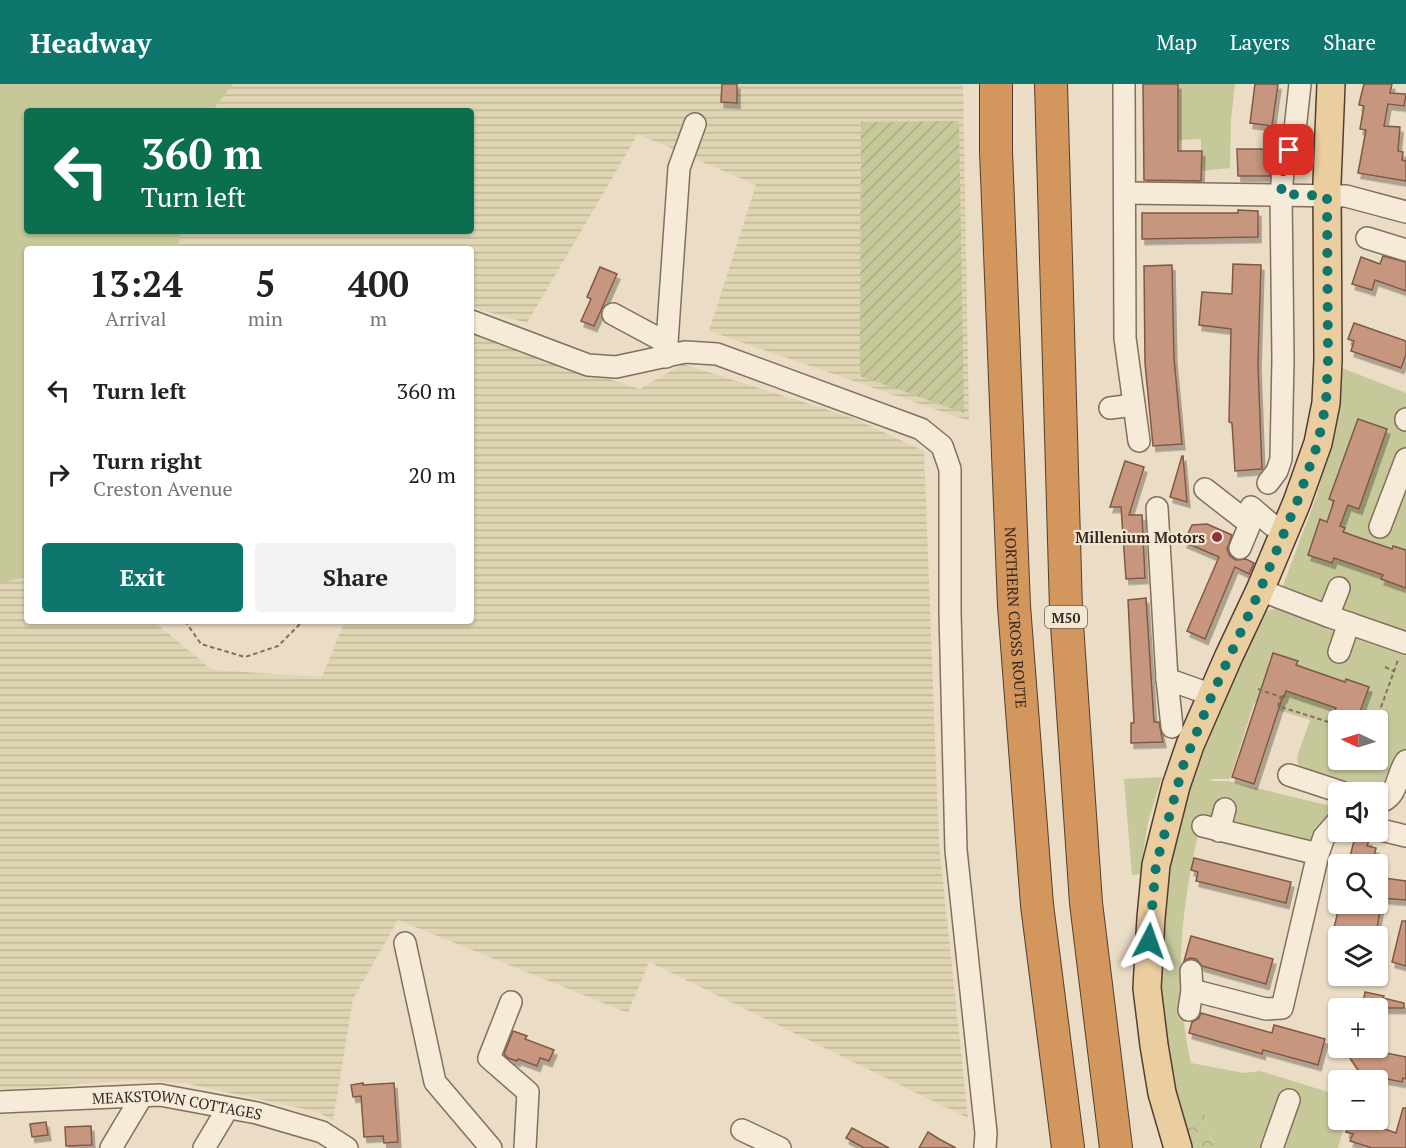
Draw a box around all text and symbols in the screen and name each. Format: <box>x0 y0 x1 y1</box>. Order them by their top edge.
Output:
text: Headway <box>30 24 151 61</box>
text: Map <box>1156 28 1197 56</box>
text: Layers <box>1230 28 1290 56</box>
text: Share <box>1323 28 1376 56</box>
pin <box>1263 124 1314 175</box>
text: 360 m <box>141 125 262 181</box>
icon: left <box>42 132 120 210</box>
icon: arrive <box>1272 133 1305 166</box>
text: Turn left <box>141 179 246 215</box>
text: 13:24 <box>89 260 183 307</box>
text: 5 <box>255 260 276 307</box>
text: 400 <box>348 260 409 307</box>
text: Arrival <box>105 305 167 332</box>
text: min <box>248 305 283 332</box>
text: m <box>370 305 387 332</box>
icon: left <box>42 374 75 407</box>
text: Turn left <box>93 376 186 405</box>
text: 360 m <box>396 376 456 405</box>
text: Turn right <box>93 446 202 475</box>
icon: right <box>42 458 75 491</box>
text: 20 m <box>408 460 456 489</box>
text: Creston Avenue <box>93 475 233 502</box>
street label: NORTHERN CROSS ROUTE <box>1001 526 1032 709</box>
place label: Millenium Motors <box>1075 527 1205 547</box>
marker: Millenium Motors <box>1210 530 1224 544</box>
button: Exit <box>42 543 243 612</box>
button: Share <box>255 543 456 612</box>
road number: M50 <box>1045 606 1087 628</box>
north arrow <box>1328 710 1388 770</box>
map controls <box>1328 710 1388 1130</box>
button: sound <box>1328 782 1388 842</box>
button: search <box>1328 854 1388 914</box>
position arrow <box>1117 909 1181 973</box>
button: layers <box>1328 926 1388 986</box>
button: + <box>1328 998 1388 1058</box>
button: − <box>1328 1070 1388 1130</box>
street label: MEAKSTOWN COTTAGES <box>91 1085 265 1124</box>

